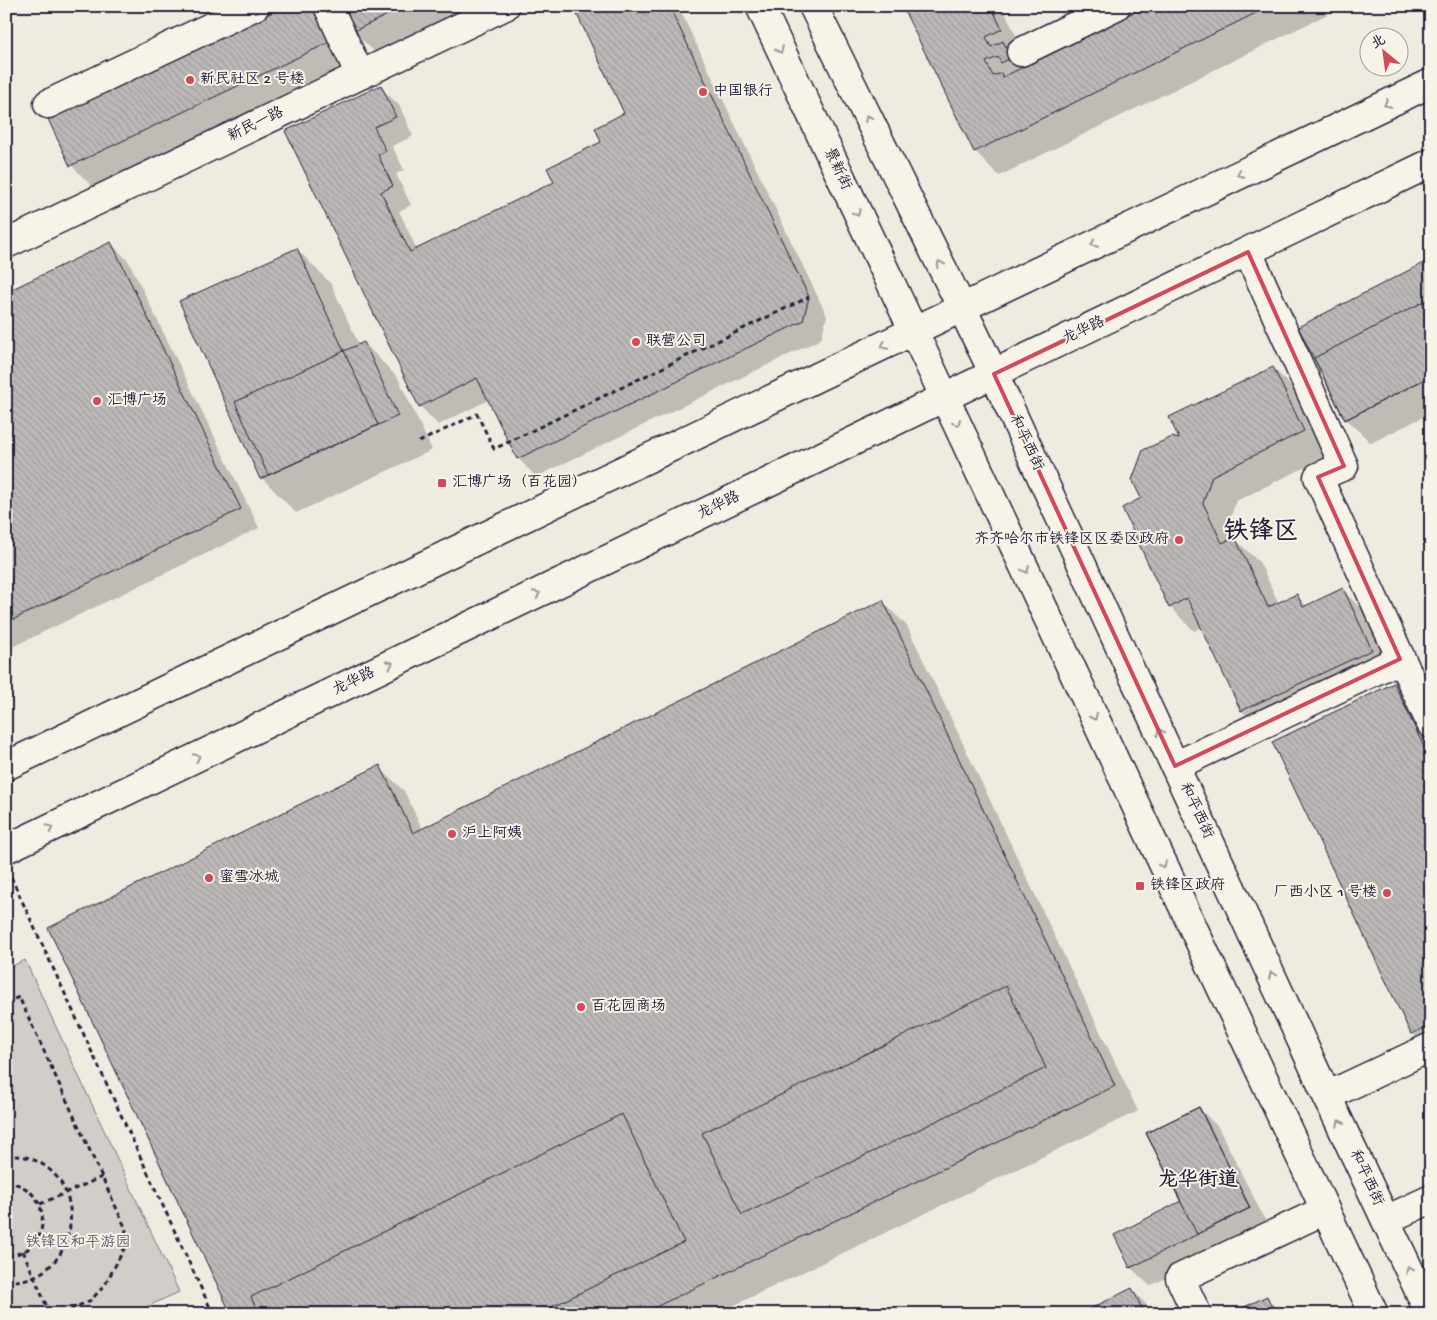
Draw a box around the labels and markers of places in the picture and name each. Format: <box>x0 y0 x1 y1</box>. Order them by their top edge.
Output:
place label: 新民社区 2 号楼 <box>200 71 304 89</box>
marker: 新民社区 2 号楼 <box>184 74 196 86</box>
place label: 中国银行 <box>713 83 773 101</box>
marker: 中国银行 <box>697 86 709 98</box>
place label: 联营公司 <box>646 333 706 351</box>
marker: 联营公司 <box>630 336 642 348</box>
place label: 汇博广场 <box>107 391 167 410</box>
marker: 汇博广场 <box>91 395 103 407</box>
place label: 汇博广场（百花园） <box>452 473 587 492</box>
marker: 汇博广场（百花园） <box>436 477 448 489</box>
place label: 齐齐哈尔市铁锋区区委区政府 <box>974 531 1169 549</box>
marker: 齐齐哈尔市铁锋区区委区政府 <box>1173 534 1185 546</box>
place label: 沪上阿姨 <box>462 825 522 843</box>
marker: 沪上阿姨 <box>446 828 458 840</box>
place label: 蜜雪冰城 <box>219 869 279 887</box>
marker: 蜜雪冰城 <box>203 872 215 884</box>
place label: 铁锋区政府 <box>1150 877 1225 895</box>
marker: 铁锋区政府 <box>1134 880 1146 892</box>
place label: 厂西小区 1 号楼 <box>1274 884 1377 902</box>
marker: 厂西小区 1 号楼 <box>1381 887 1393 899</box>
place label: 百花园商场 <box>591 997 666 1016</box>
marker: 百花园商场 <box>575 1001 587 1013</box>

